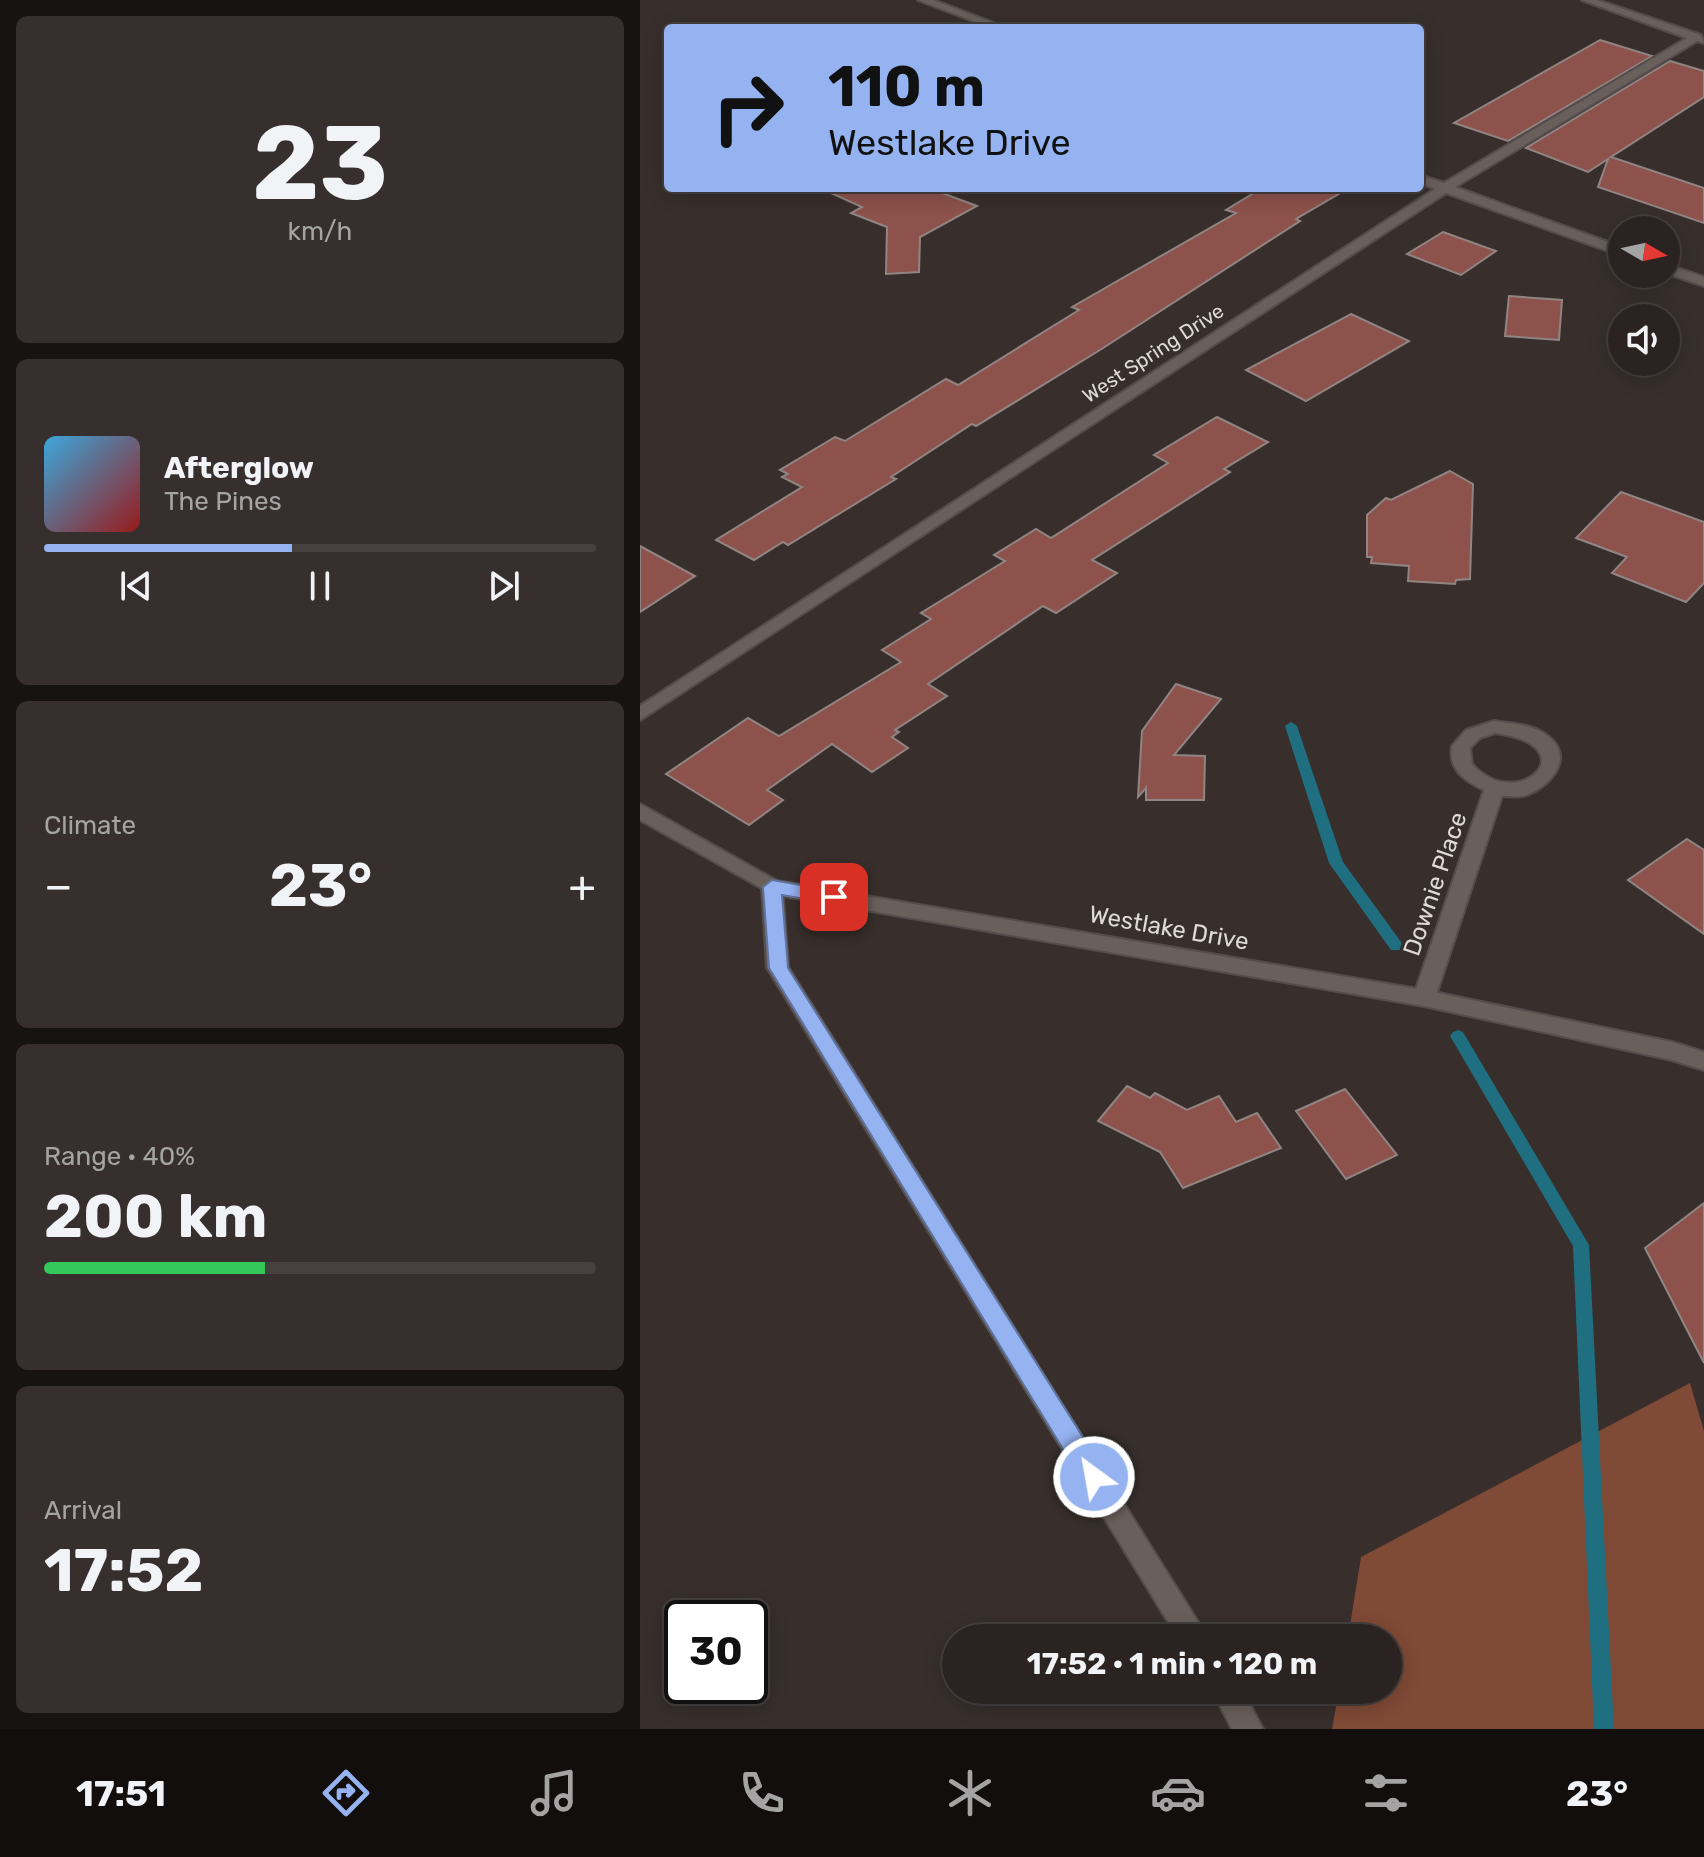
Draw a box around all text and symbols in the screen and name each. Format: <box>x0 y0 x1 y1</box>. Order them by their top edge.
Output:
text: 110 m <box>828 54 985 120</box>
icon: right <box>696 56 800 160</box>
text: 23 <box>252 102 388 225</box>
text: Westlake Drive <box>828 121 1071 164</box>
text: km/h <box>288 216 352 247</box>
north arrow <box>1608 216 1680 288</box>
map controls <box>1608 216 1680 376</box>
street label: West Spring Drive <box>1078 298 1228 408</box>
button: sound <box>1608 304 1680 376</box>
text: Afterglow <box>164 450 314 486</box>
text: The Pines <box>164 486 282 517</box>
icon: previous <box>114 564 158 608</box>
icon: pause <box>298 564 342 608</box>
icon: next <box>482 564 526 608</box>
street label: Downie Place <box>1397 808 1473 960</box>
text: Climate <box>44 810 136 841</box>
text: 23° <box>269 850 372 921</box>
text: − <box>44 860 73 912</box>
text: + <box>569 860 596 912</box>
pin <box>800 863 868 931</box>
icon: arrive <box>812 875 856 919</box>
street label: Westlake Drive <box>1087 900 1251 956</box>
text: Range · 40% <box>44 1141 195 1172</box>
text: 200 km <box>44 1181 267 1252</box>
position arrow <box>1052 1435 1136 1519</box>
text: Arrival <box>44 1495 122 1526</box>
text: 17:52 <box>44 1535 203 1606</box>
speed limit sign: 30 <box>664 1600 768 1704</box>
text: 17:52 · 1 min · 120 m <box>1027 1646 1317 1682</box>
icon: directions <box>318 1765 374 1821</box>
icon: music <box>526 1765 582 1821</box>
icon: phone <box>734 1765 790 1821</box>
icon: climate <box>942 1765 998 1821</box>
icon: car <box>1150 1765 1206 1821</box>
icon: filters <box>1358 1765 1414 1821</box>
text: 17:51 <box>76 1772 166 1815</box>
text: 23° <box>1566 1772 1628 1815</box>

